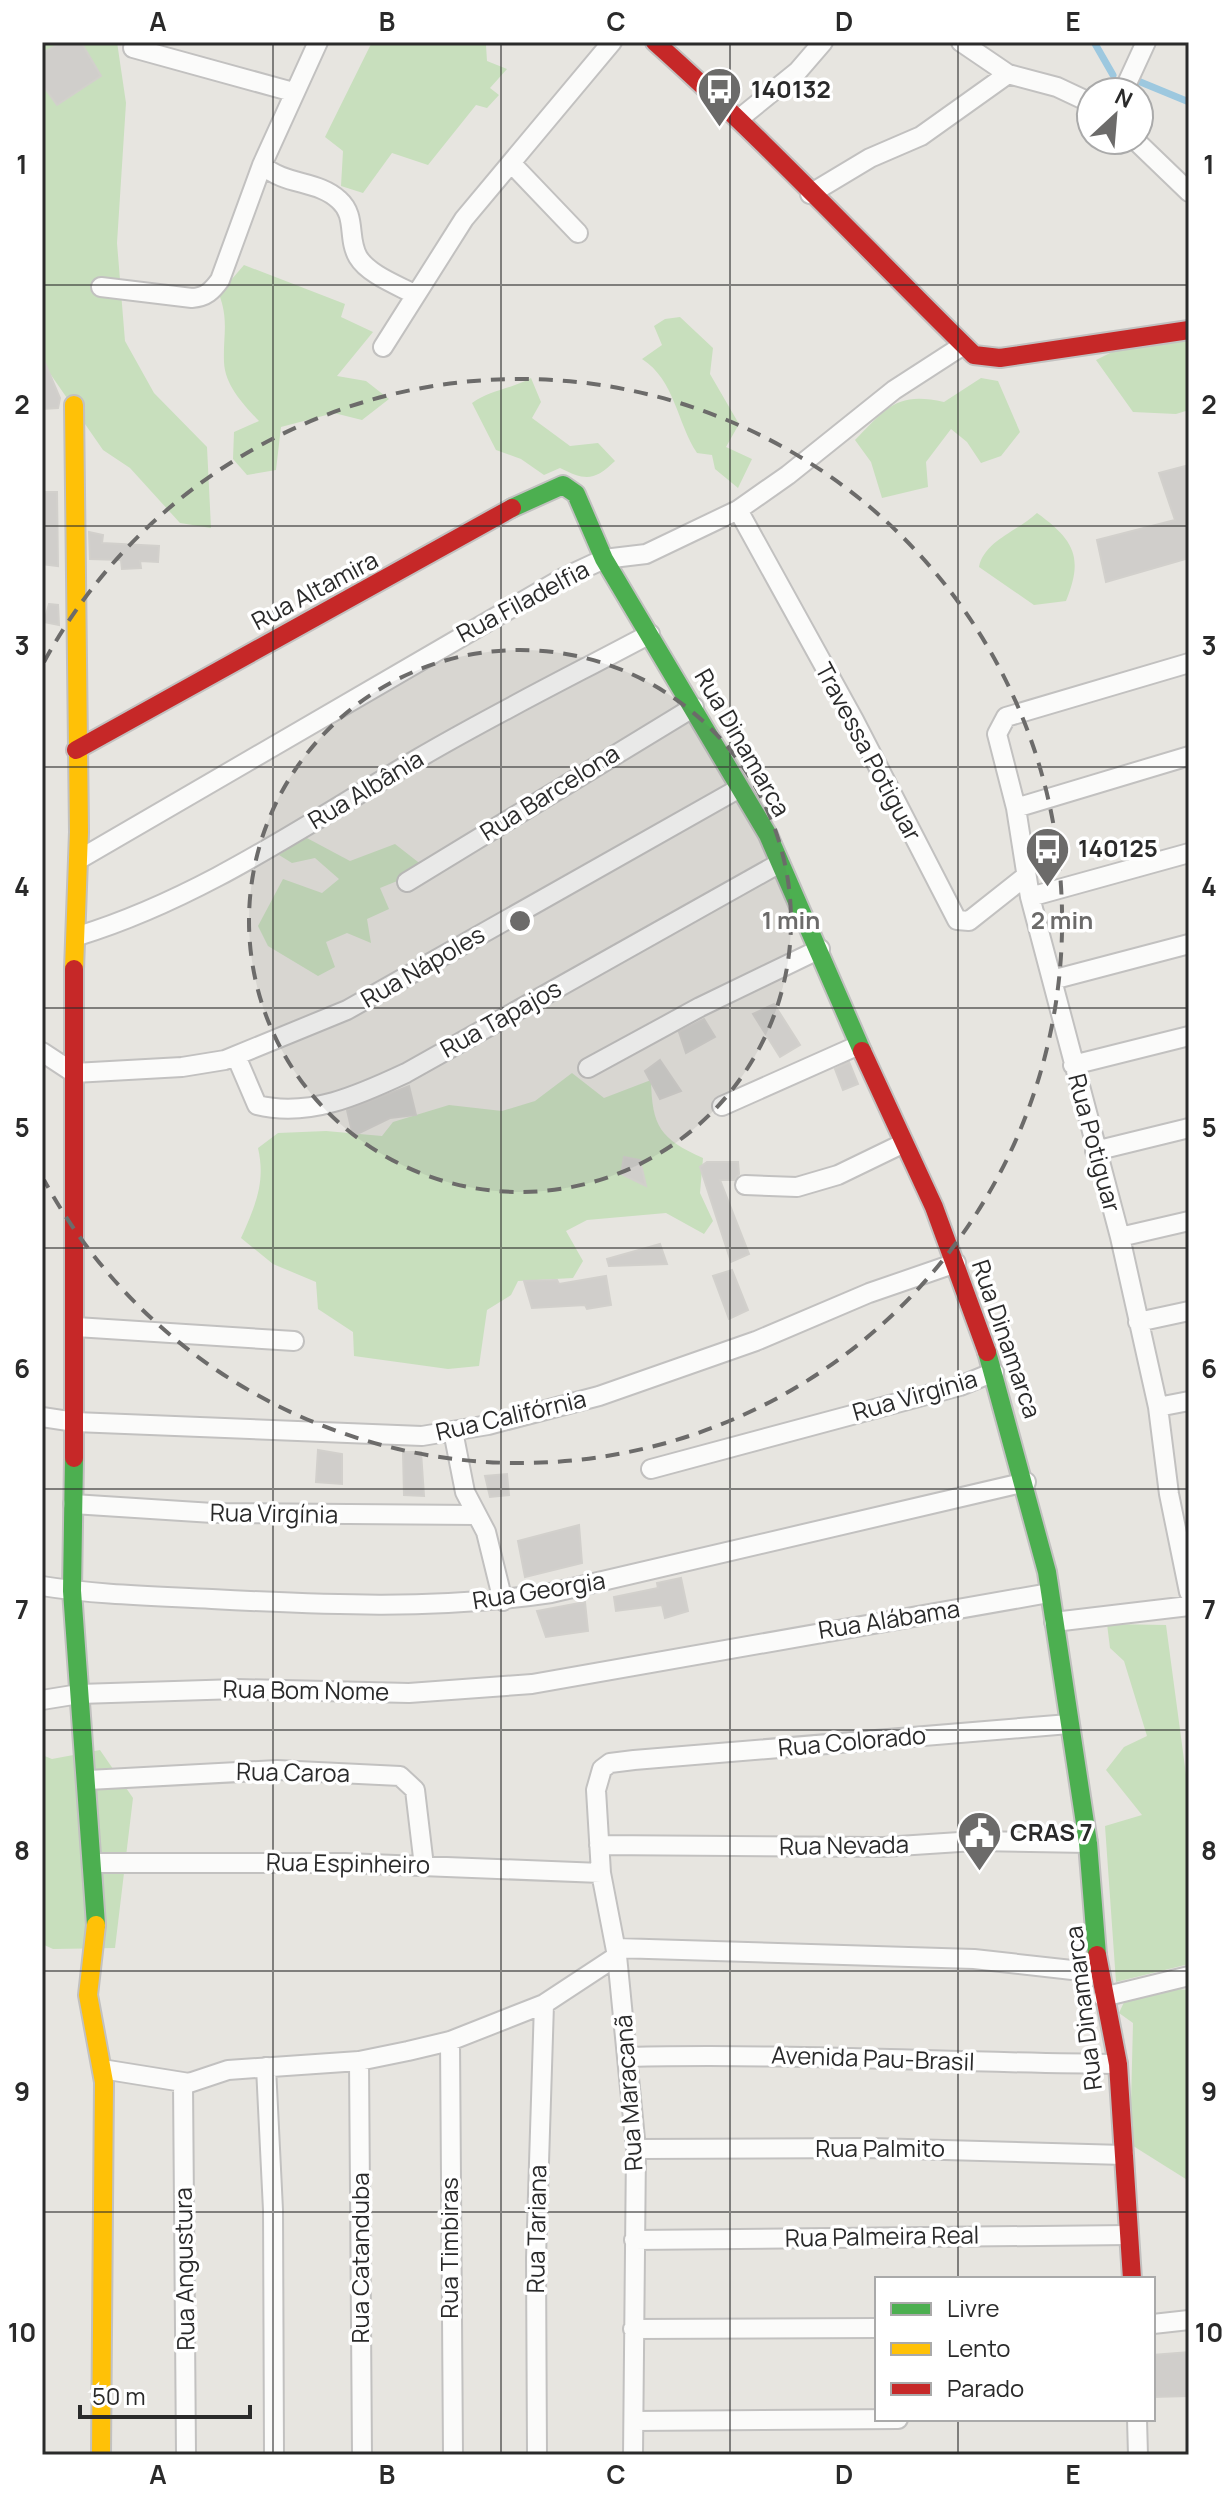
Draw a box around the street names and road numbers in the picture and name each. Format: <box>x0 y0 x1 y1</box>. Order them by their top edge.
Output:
street label: Rua Altamira <box>245 543 383 637</box>
street label: Rua Filadelfia <box>450 552 594 649</box>
street label: Travessa Potiguar <box>808 656 930 847</box>
street label: Rua Dinamarca <box>688 662 799 822</box>
street label: Rua Barcelona <box>473 736 625 848</box>
street label: Rua Albânia <box>301 741 429 836</box>
street label: Rua Nápoles <box>354 917 490 1014</box>
street label: Rua Tapajos <box>434 971 567 1065</box>
street label: Rua Potiguar <box>1061 1070 1130 1216</box>
street label: Rua Dinamarca <box>965 1255 1050 1422</box>
street label: Rua Virgínia <box>848 1361 981 1428</box>
street label: Rua Califórnia <box>432 1381 589 1448</box>
street label: Rua Virgínia <box>210 1495 338 1530</box>
street label: Rua Georgia <box>470 1563 608 1616</box>
street label: Rua Alábama <box>816 1591 962 1646</box>
street label: Rua Bom Nome <box>222 1672 390 1707</box>
street label: Rua Colorado <box>776 1718 927 1763</box>
street label: Rua Caroa <box>236 1754 350 1789</box>
street label: Rua Nevada <box>779 1827 909 1862</box>
street label: Rua Espinheiro <box>266 1845 430 1880</box>
street label: Rua Dinamarca <box>1056 1924 1109 2092</box>
street label: Rua Maracanã <box>606 2014 649 2172</box>
street label: Avenida Pau-Brasil <box>771 2037 975 2078</box>
street label: Rua Palmito <box>815 2131 945 2164</box>
street label: Rua Tariana <box>518 2164 553 2294</box>
street label: Rua Catanduba <box>343 2172 376 2344</box>
street label: Rua Timbiras <box>432 2177 465 2319</box>
street label: Rua Angustura <box>166 2187 201 2351</box>
street label: Rua Palmeira Real <box>784 2217 979 2254</box>

